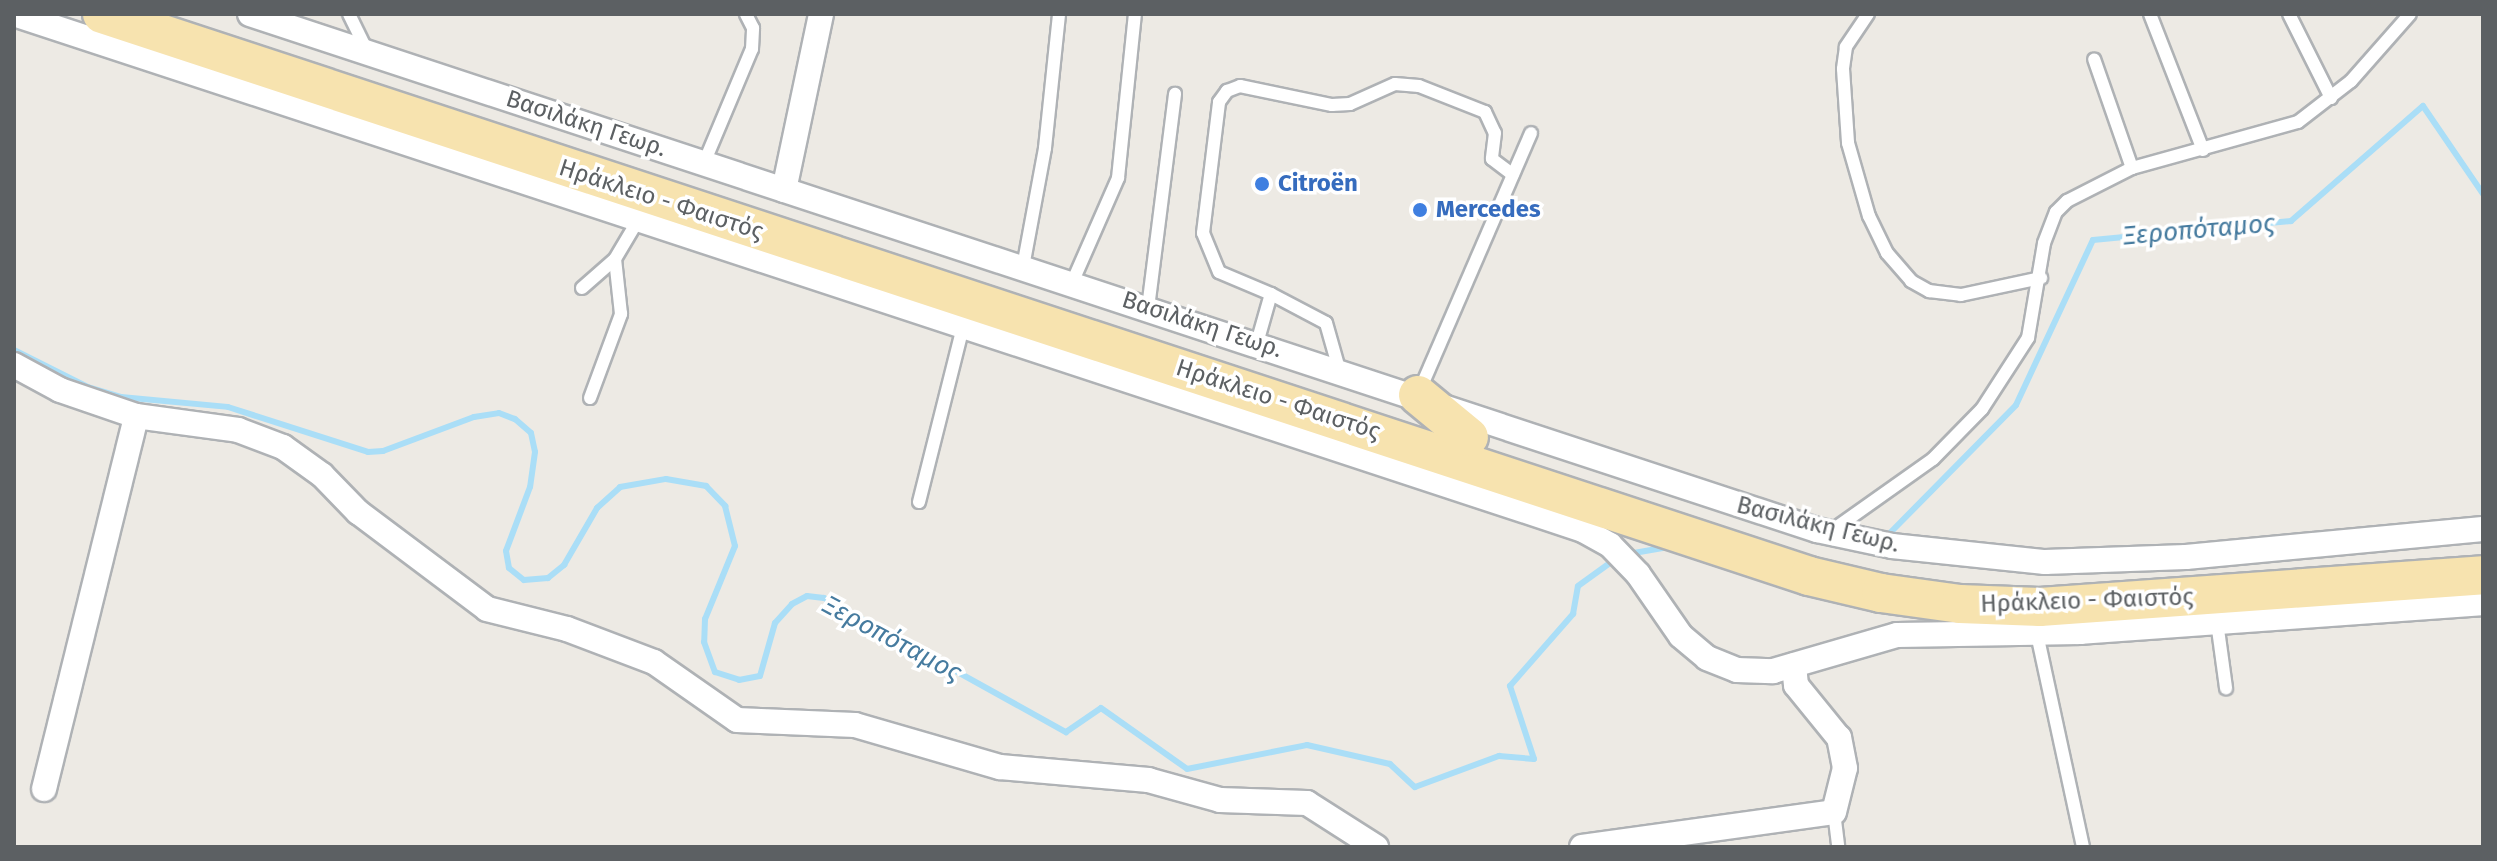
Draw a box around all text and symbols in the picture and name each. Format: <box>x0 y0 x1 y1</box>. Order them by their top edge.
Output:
street label: Βασιλάκη Γεωρ. <box>502 85 670 163</box>
street label: Ηράκλειο - Φαιστός <box>555 153 767 247</box>
place label: Citroën <box>1278 170 1358 198</box>
marker: Citroën <box>1253 175 1271 193</box>
place label: Mercedes <box>1436 196 1541 224</box>
marker: Mercedes <box>1411 201 1429 219</box>
water label: Ξεροπόταμος <box>2122 208 2276 252</box>
street label: Βασιλάκη Γεωρ. <box>1118 286 1286 364</box>
street label: Ηράκλειο - Φαιστός <box>1172 353 1384 447</box>
street label: Βασιλάκη Γεωρ. <box>1734 491 1902 559</box>
street label: Ηράκλειο - Φαιστός <box>1980 583 2194 619</box>
water label: Ξεροπόταμος <box>817 589 967 689</box>

